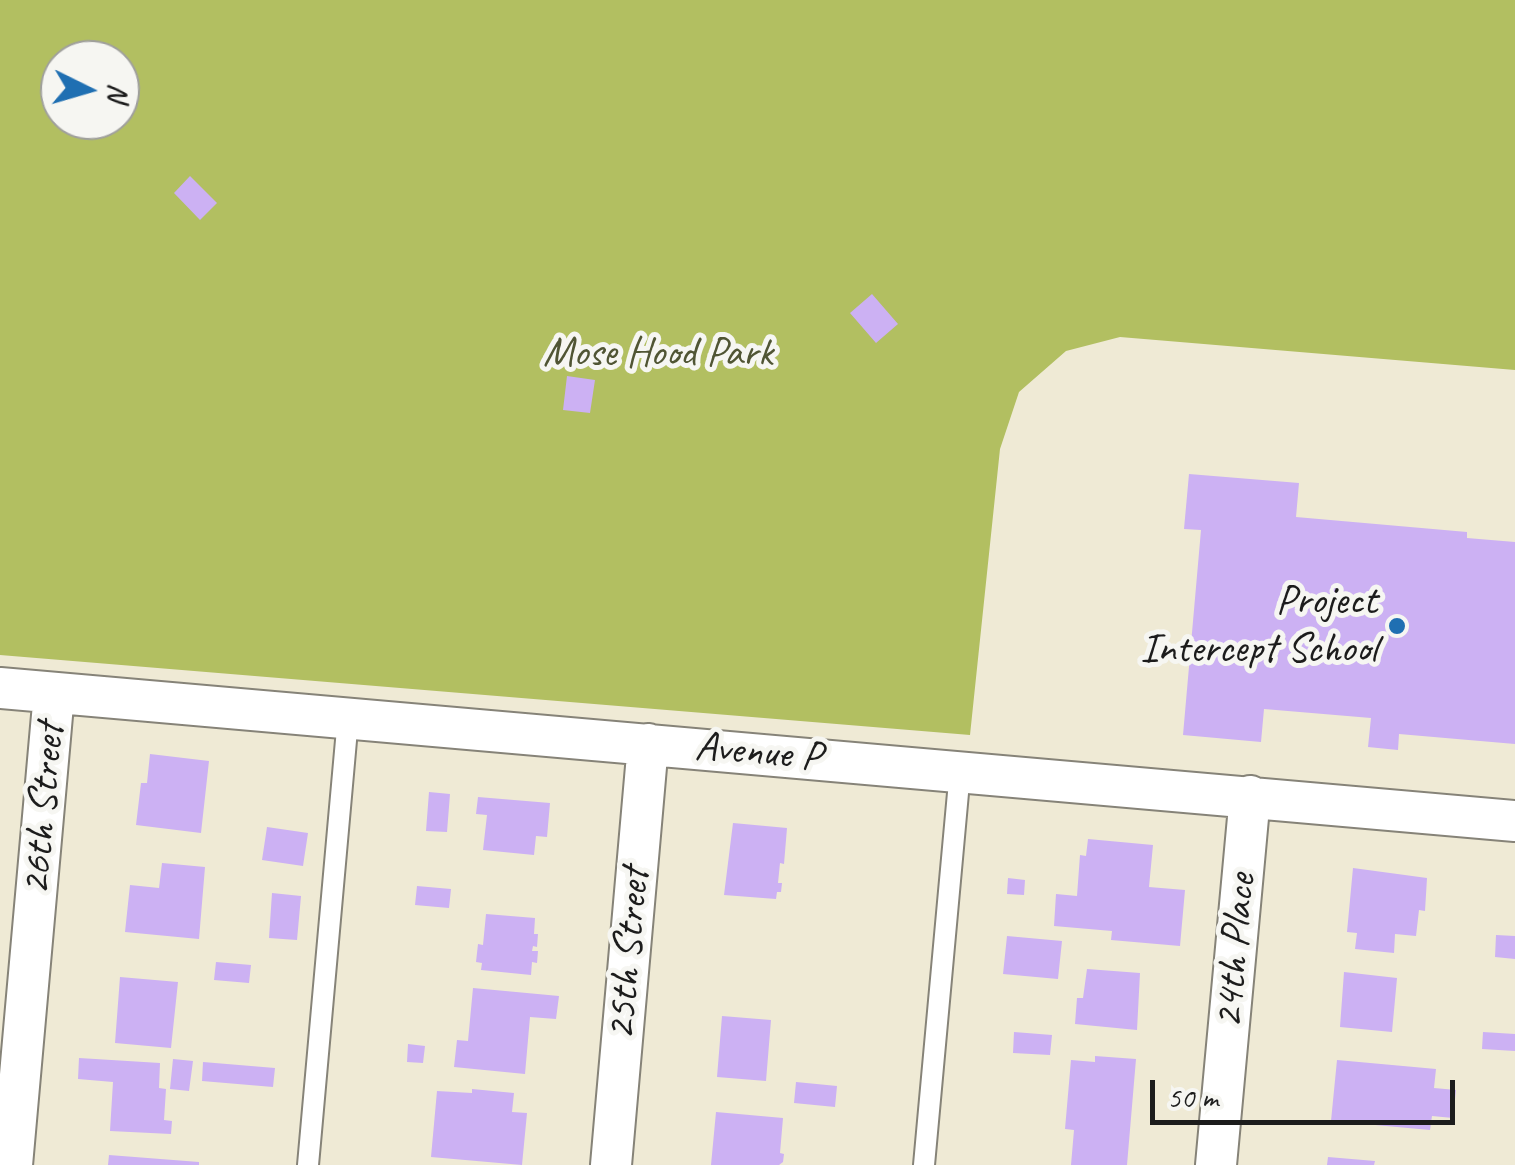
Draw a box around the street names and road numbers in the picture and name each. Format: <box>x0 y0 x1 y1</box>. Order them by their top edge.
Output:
street label: 26th Street <box>11 721 77 897</box>
street label: Avenue P <box>693 722 823 784</box>
street label: 25th Street <box>596 866 662 1042</box>
street label: 24th Place <box>1204 872 1268 1030</box>

